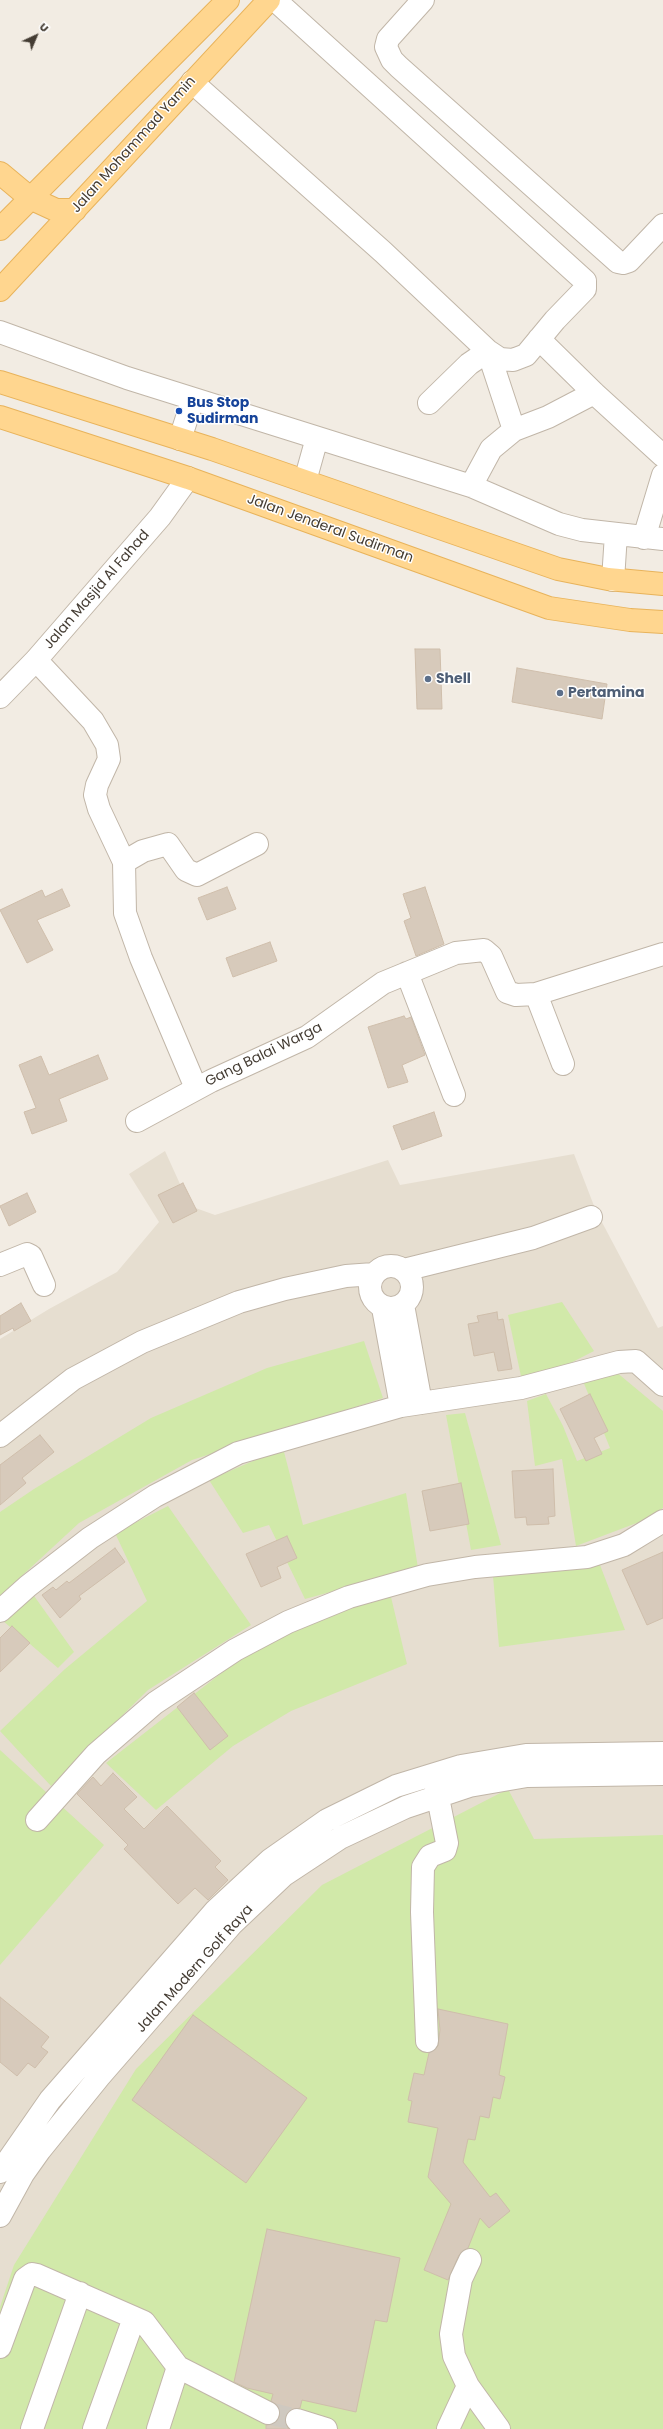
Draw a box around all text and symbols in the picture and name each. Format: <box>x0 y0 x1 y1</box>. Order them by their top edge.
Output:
north arrow <box>16 16 56 56</box>
text: U <box>36 19 53 36</box>
street label: Jalan Mohammad Yamin <box>68 73 200 217</box>
place label: Bus Stop Sudirman <box>187 395 258 428</box>
marker: Bus Stop Sudirman <box>174 406 184 416</box>
street label: Jalan Jenderal Sudirman <box>245 491 415 567</box>
street label: Jalan Masjid Al Fahad <box>41 527 153 653</box>
place label: Shell <box>436 671 471 687</box>
marker: Shell <box>423 674 433 684</box>
place label: Pertamina <box>568 685 644 701</box>
marker: Pertamina <box>555 688 565 698</box>
street label: Gang Balai Warga <box>203 1019 325 1091</box>
street label: Jalan Modern Golf Raya <box>133 1902 257 2036</box>

